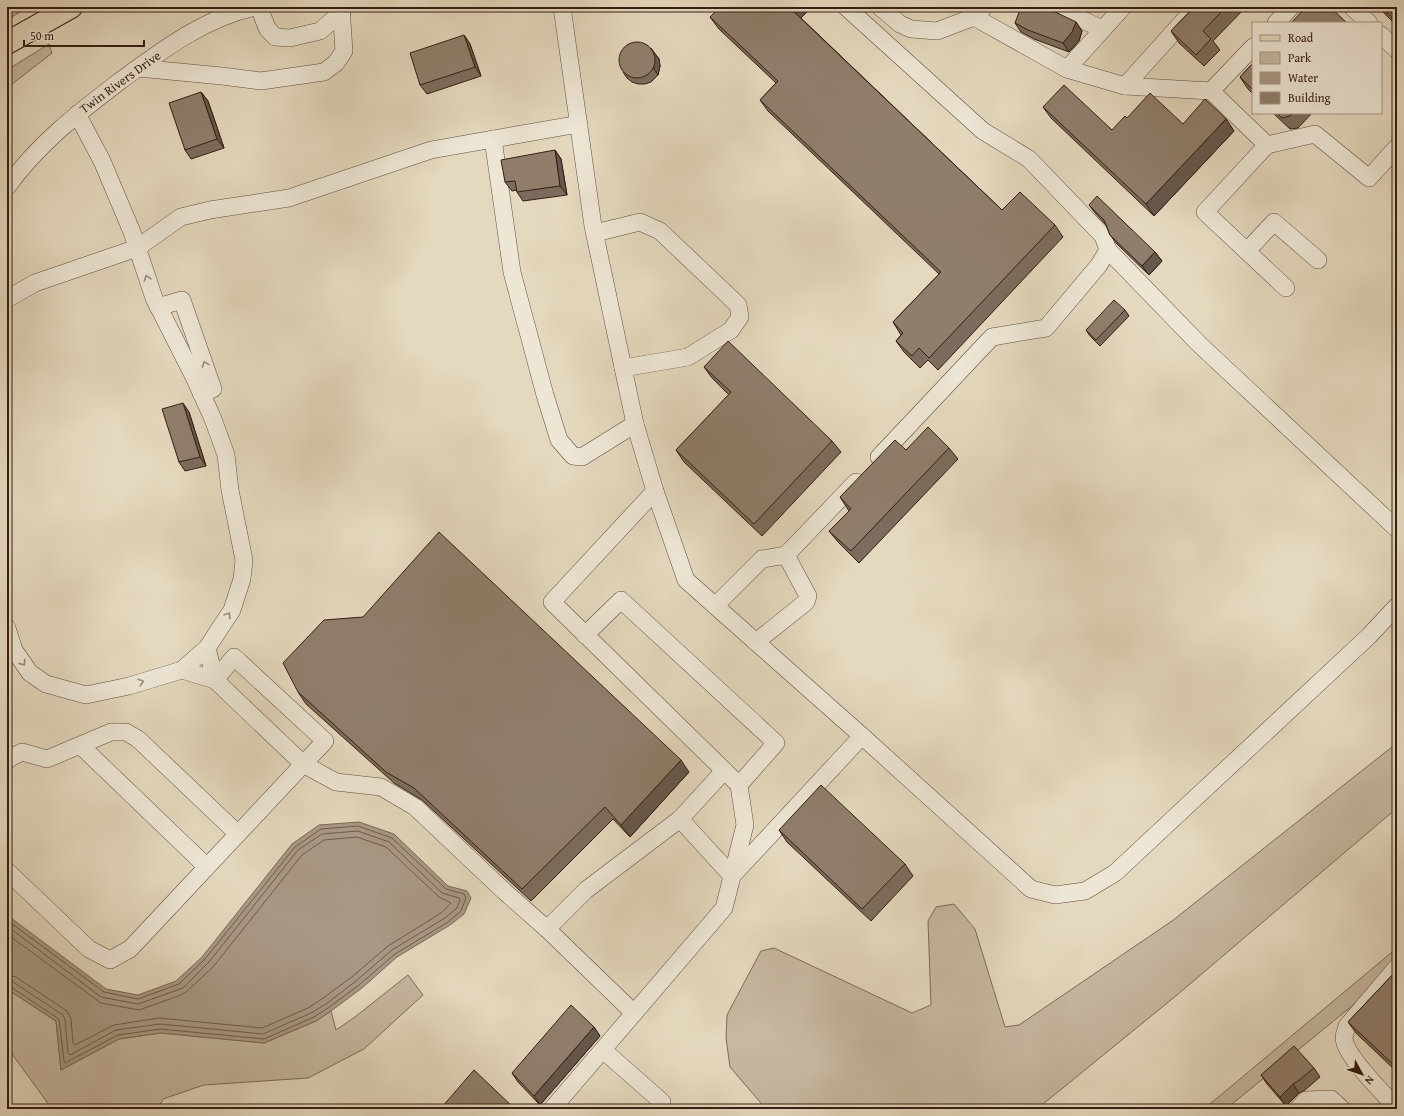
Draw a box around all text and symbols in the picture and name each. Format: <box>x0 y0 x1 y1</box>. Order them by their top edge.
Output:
scale bar <box>24 22 144 48</box>
legend <box>1252 22 1382 114</box>
text: 50 m <box>30 27 54 44</box>
text: Road <box>1288 29 1314 46</box>
street label: Twin Rivers Drive <box>75 46 165 118</box>
text: Park <box>1288 49 1312 66</box>
text: Water <box>1288 69 1318 86</box>
text: Building <box>1288 89 1331 106</box>
one-way arrow <box>143 274 152 281</box>
one-way arrow <box>201 361 209 368</box>
one-way arrow <box>224 613 231 620</box>
one-way arrow <box>18 658 25 665</box>
one-way arrow <box>137 678 144 687</box>
north arrow <box>1342 1054 1382 1094</box>
text: N <box>1361 1072 1378 1089</box>

